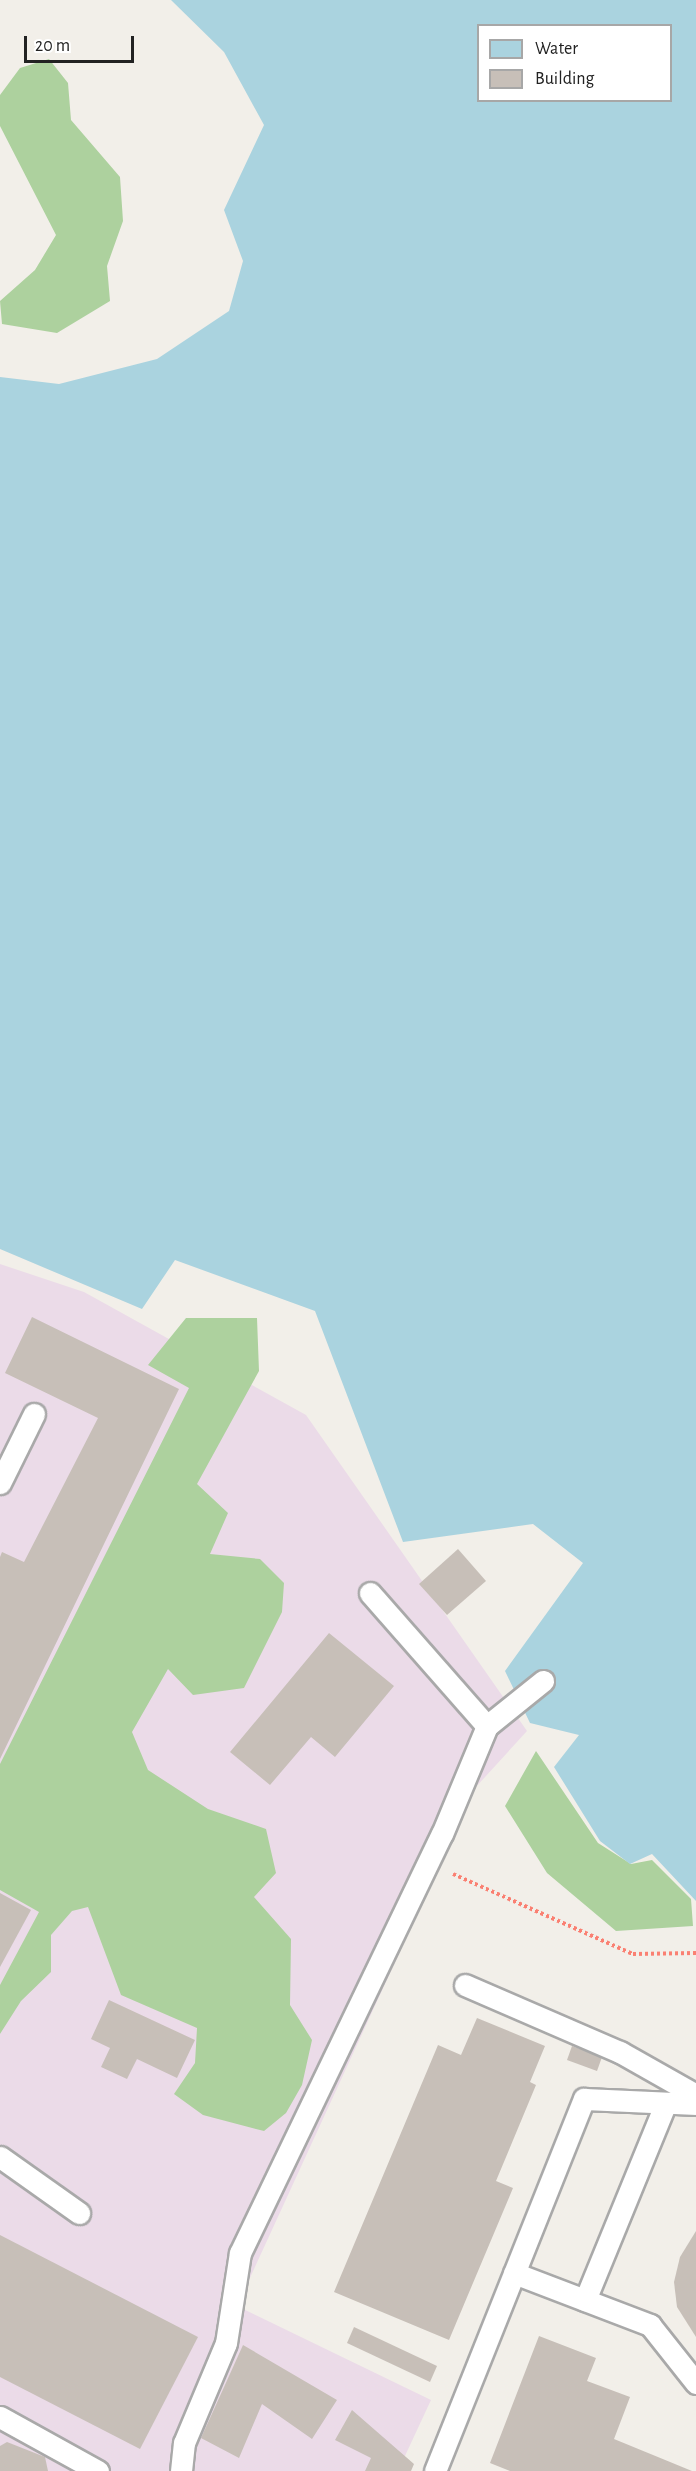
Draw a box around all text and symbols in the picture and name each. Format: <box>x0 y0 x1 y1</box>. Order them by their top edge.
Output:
scale bar <box>27 24 136 62</box>
legend <box>477 24 672 102</box>
text: 20 m <box>35 37 70 55</box>
text: Water <box>535 40 578 58</box>
text: Building <box>535 70 594 88</box>

